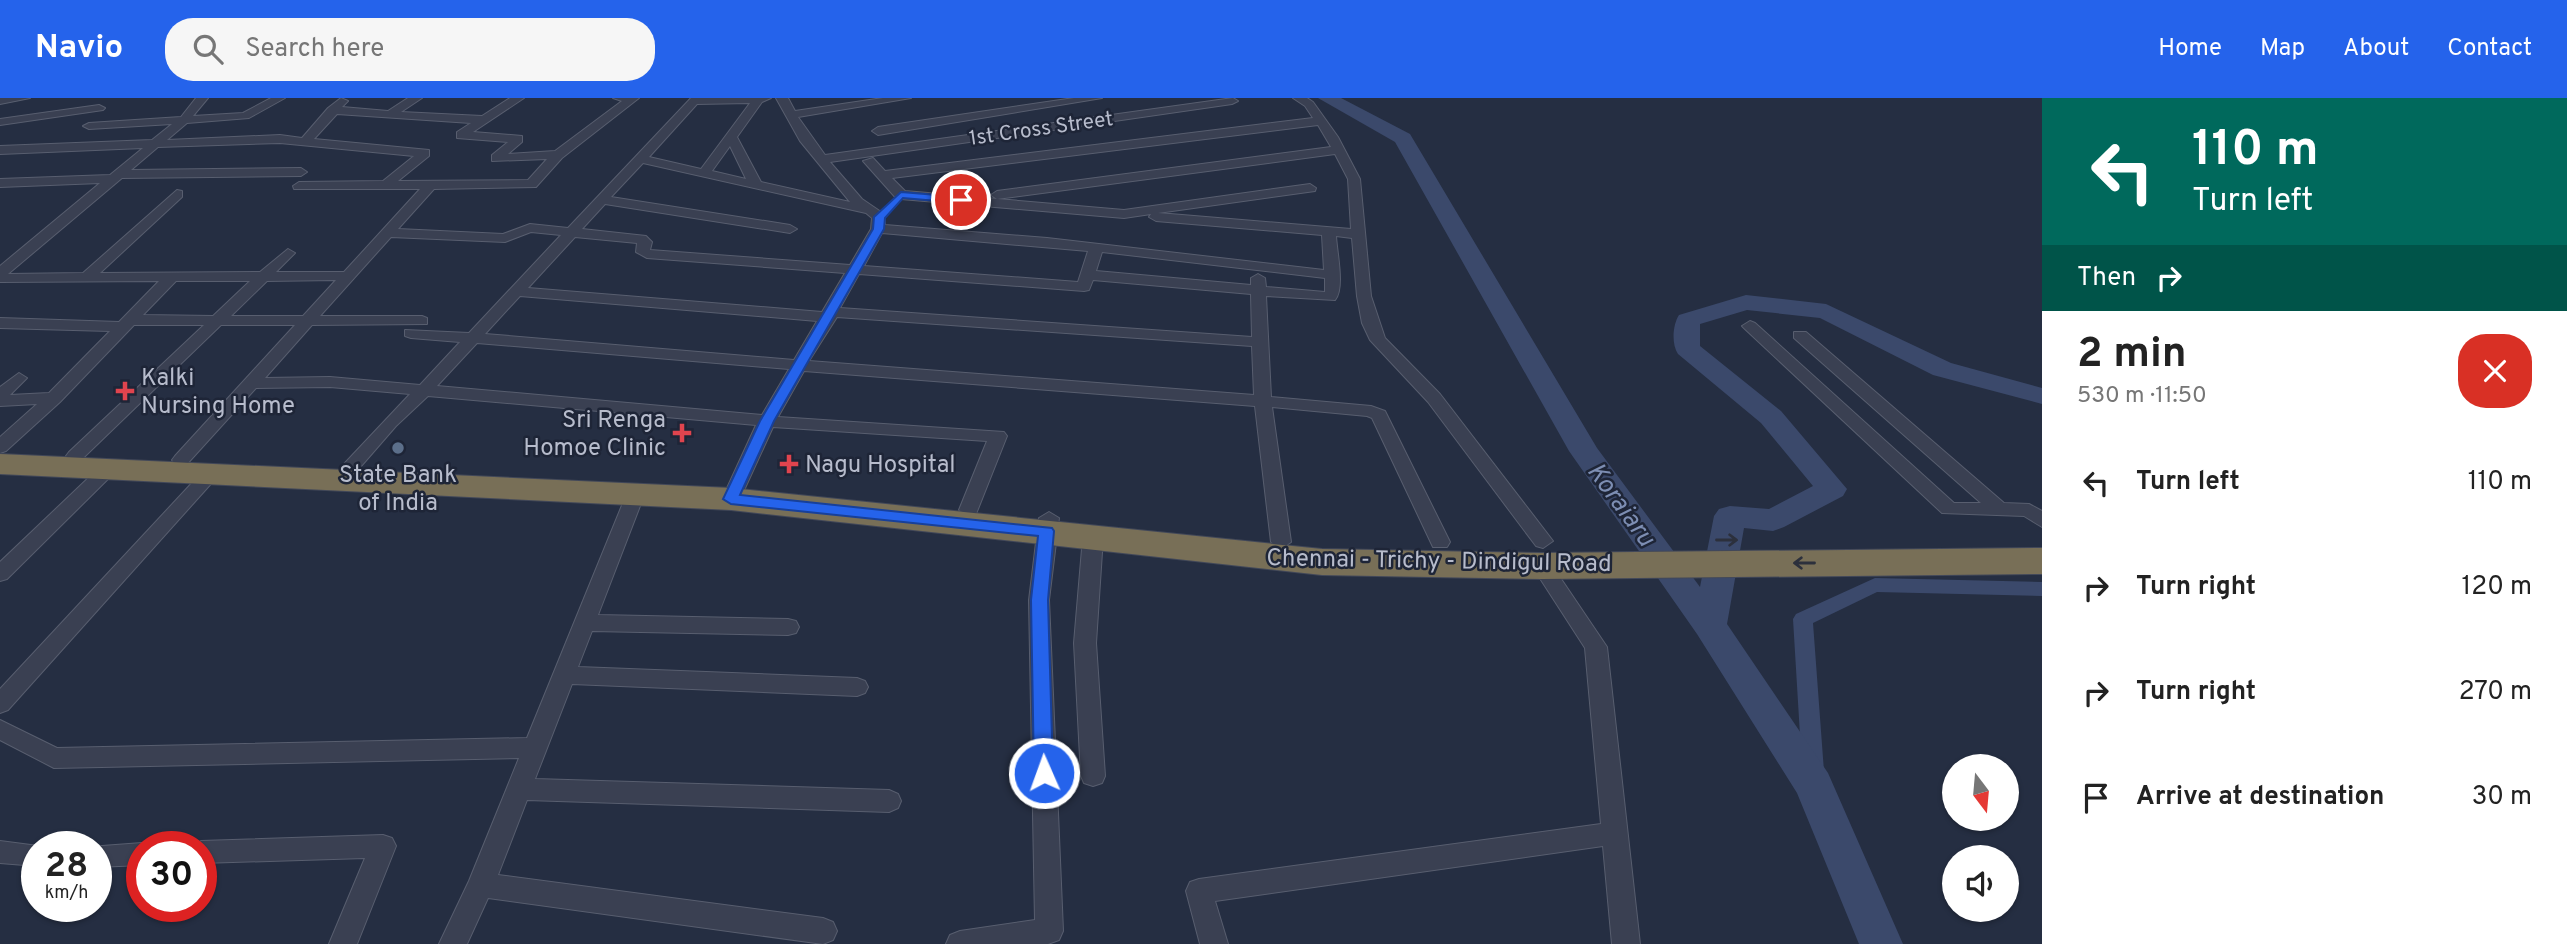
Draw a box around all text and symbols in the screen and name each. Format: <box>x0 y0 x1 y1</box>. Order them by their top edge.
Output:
search box <box>165 18 655 81</box>
text: Navio <box>35 28 123 70</box>
icon: search <box>189 30 227 68</box>
text: Search here <box>245 33 384 66</box>
text: Home <box>2158 34 2222 64</box>
text: Map <box>2260 34 2305 64</box>
text: About <box>2343 34 2409 64</box>
text: Contact <box>2447 34 2532 64</box>
street label: 1st Cross Street <box>967 106 1115 153</box>
text: 110 m <box>2192 121 2319 183</box>
icon: left <box>2077 126 2168 217</box>
pin <box>931 170 991 230</box>
icon: arrive <box>942 181 980 219</box>
text: Turn left <box>2192 182 2313 222</box>
icon: right <box>2150 259 2188 297</box>
text: Then <box>2077 262 2136 295</box>
text: 2 min <box>2077 329 2187 382</box>
button: close <box>2458 334 2532 408</box>
place label: Kalki Nursing Home <box>141 364 295 422</box>
marker: Kalki Nursing Home <box>115 381 135 401</box>
text: 530 m · 11:50 <box>2077 382 2207 411</box>
place label: Sri Renga Homoe Clinic <box>523 406 666 464</box>
marker: Sri Renga Homoe Clinic <box>672 423 692 443</box>
marker: State Bank of India <box>390 440 406 456</box>
place label: Nagu Hospital <box>805 451 956 481</box>
marker: Nagu Hospital <box>779 454 799 474</box>
water label: Koraiaru <box>1578 457 1662 555</box>
place label: State Bank of India <box>339 461 457 519</box>
icon: left <box>2077 464 2115 502</box>
text: Turn left <box>2136 466 2240 499</box>
text: 110 m <box>2468 466 2532 499</box>
one-way arrow <box>1715 533 1738 547</box>
street label: Chennai - Trichy - Dindigul Road <box>1266 544 1612 580</box>
one-way arrow <box>1793 556 1816 570</box>
icon: right <box>2077 569 2115 607</box>
text: Turn right <box>2136 571 2256 604</box>
text: 120 m <box>2462 571 2532 604</box>
icon: right <box>2077 674 2115 712</box>
text: Turn right <box>2136 676 2256 709</box>
text: 270 m <box>2459 676 2532 709</box>
position arrow <box>1007 736 1081 810</box>
north arrow <box>1942 754 2020 831</box>
map controls <box>1942 754 2019 922</box>
icon: arrive <box>2077 779 2115 817</box>
text: Arrive at destination <box>2136 781 2384 814</box>
text: 30 m <box>2472 781 2532 814</box>
speed limit sign: 30 <box>126 831 217 922</box>
text: 28 <box>45 845 88 889</box>
button: sound <box>1942 845 2019 922</box>
text: km/h <box>45 882 88 905</box>

